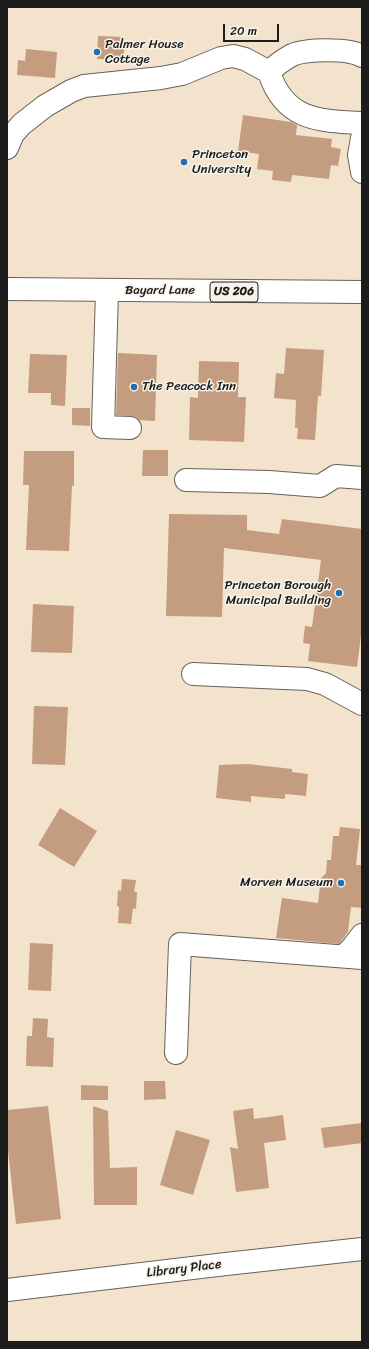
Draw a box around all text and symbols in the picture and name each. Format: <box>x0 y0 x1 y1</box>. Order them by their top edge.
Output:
scale bar <box>225 16 281 42</box>
text: 20 m <box>230 20 257 42</box>
place label: Palmer House Cottage <box>105 37 184 68</box>
marker: Palmer House Cottage <box>92 47 102 57</box>
place label: Princeton University <box>192 147 251 178</box>
marker: Princeton University <box>179 157 189 167</box>
road number: US 206 <box>210 282 258 302</box>
street label: Bayard Lane <box>125 283 195 299</box>
place label: The Peacock Inn <box>142 379 236 395</box>
marker: The Peacock Inn <box>129 382 139 392</box>
place label: Princeton Borough Municipal Building <box>224 578 331 609</box>
marker: Princeton Borough Municipal Building <box>334 588 344 598</box>
place label: Morven Museum <box>240 875 333 891</box>
marker: Morven Museum <box>336 878 346 888</box>
street label: Library Place <box>146 1257 222 1281</box>

